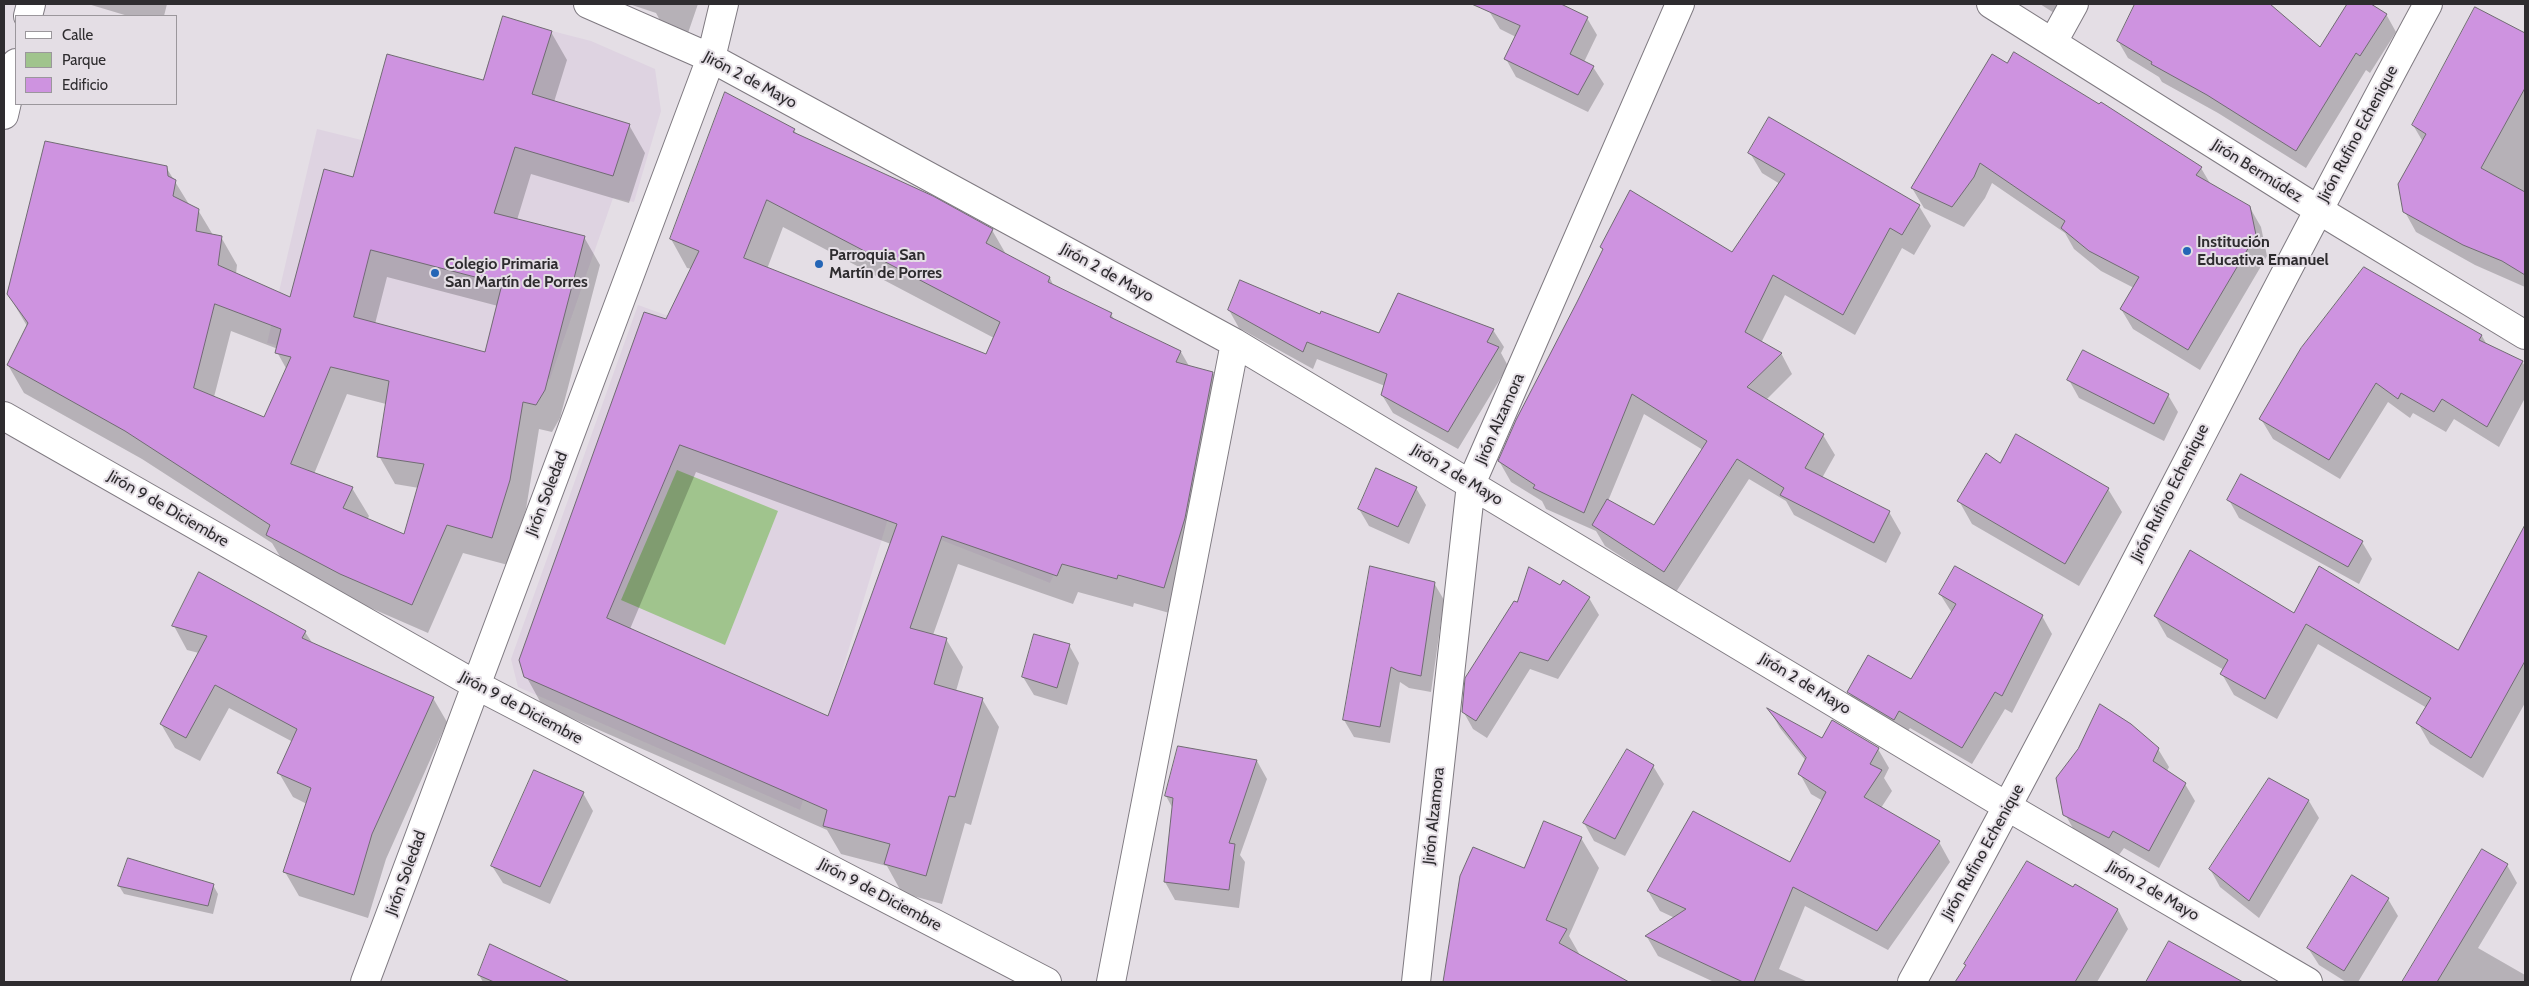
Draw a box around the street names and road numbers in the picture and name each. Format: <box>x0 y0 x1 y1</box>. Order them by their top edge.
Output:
street label: Jirón 2 de Mayo <box>700 47 800 113</box>
street label: Jirón Rufino Echenique <box>2314 62 2402 206</box>
street label: Jirón Bermúdez <box>2208 135 2306 207</box>
street label: Jirón 2 de Mayo <box>1057 240 1157 306</box>
street label: Jirón Alzamora <box>1471 370 1529 468</box>
street label: Jirón Rufino Echenique <box>2127 421 2213 565</box>
street label: Jirón 2 de Mayo <box>1408 440 1506 510</box>
street label: Jirón Soledad <box>522 449 572 539</box>
street label: Jirón 9 de Diciembre <box>104 467 232 551</box>
street label: Jirón 2 de Mayo <box>1756 649 1854 719</box>
street label: Jirón 9 de Diciembre <box>456 667 586 749</box>
street label: Jirón Alzamora <box>1419 766 1449 866</box>
street label: Jirón Rufino Echenique <box>1938 781 2028 923</box>
street label: Jirón Soledad <box>382 828 430 918</box>
street label: Jirón 9 de Diciembre <box>815 854 945 936</box>
street label: Jirón 2 de Mayo <box>2104 857 2202 925</box>

